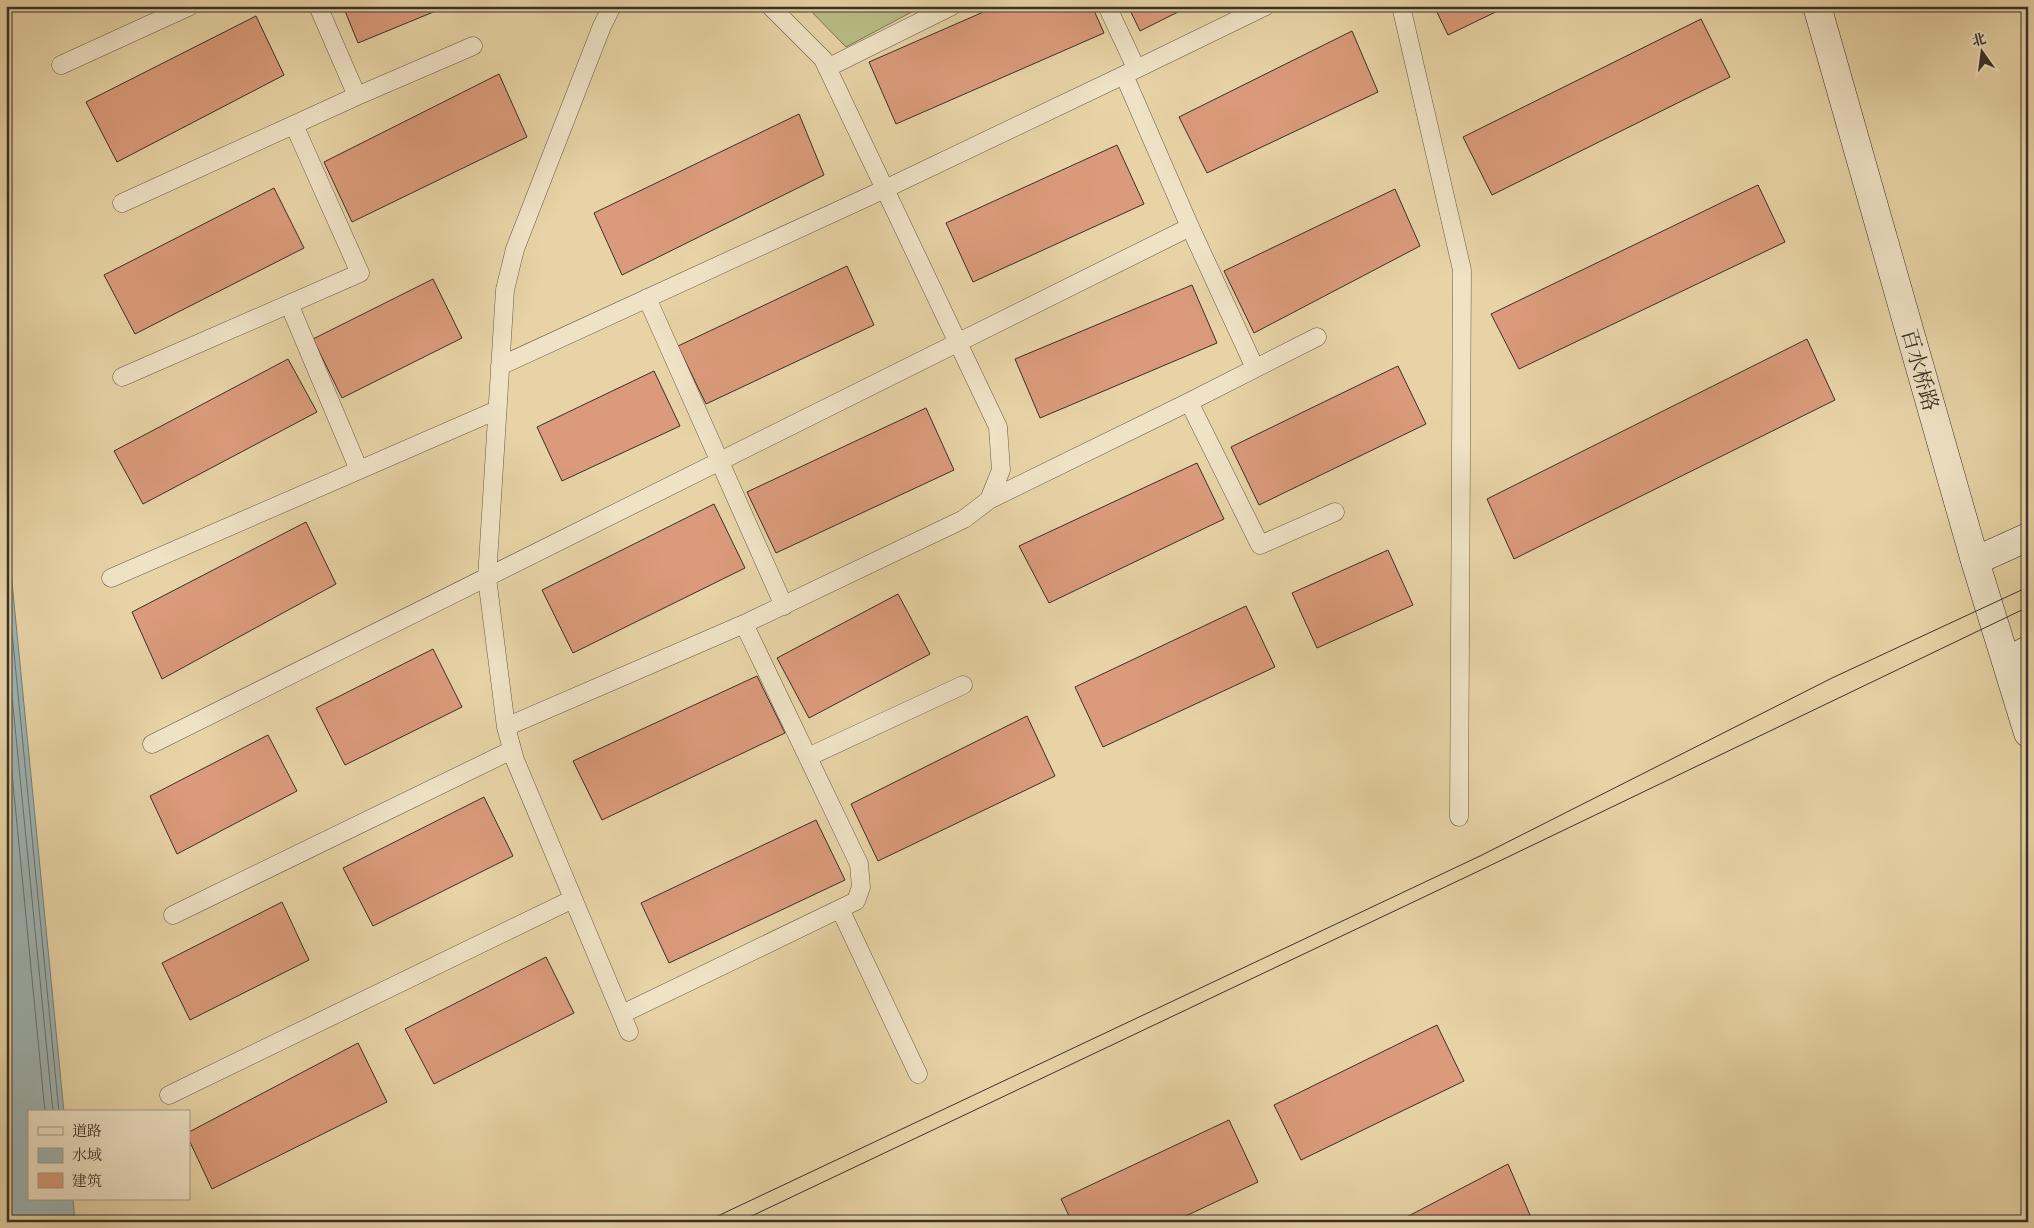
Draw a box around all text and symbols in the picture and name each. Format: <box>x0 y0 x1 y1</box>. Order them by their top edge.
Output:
north arrow <box>1956 28 2006 78</box>
text: 北 <box>1970 29 1988 51</box>
street label: 百水桥路 <box>1894 326 1945 415</box>
legend <box>28 1110 190 1200</box>
text: 道路 <box>72 1121 102 1141</box>
text: 水域 <box>72 1145 102 1165</box>
text: 建筑 <box>72 1171 102 1191</box>

